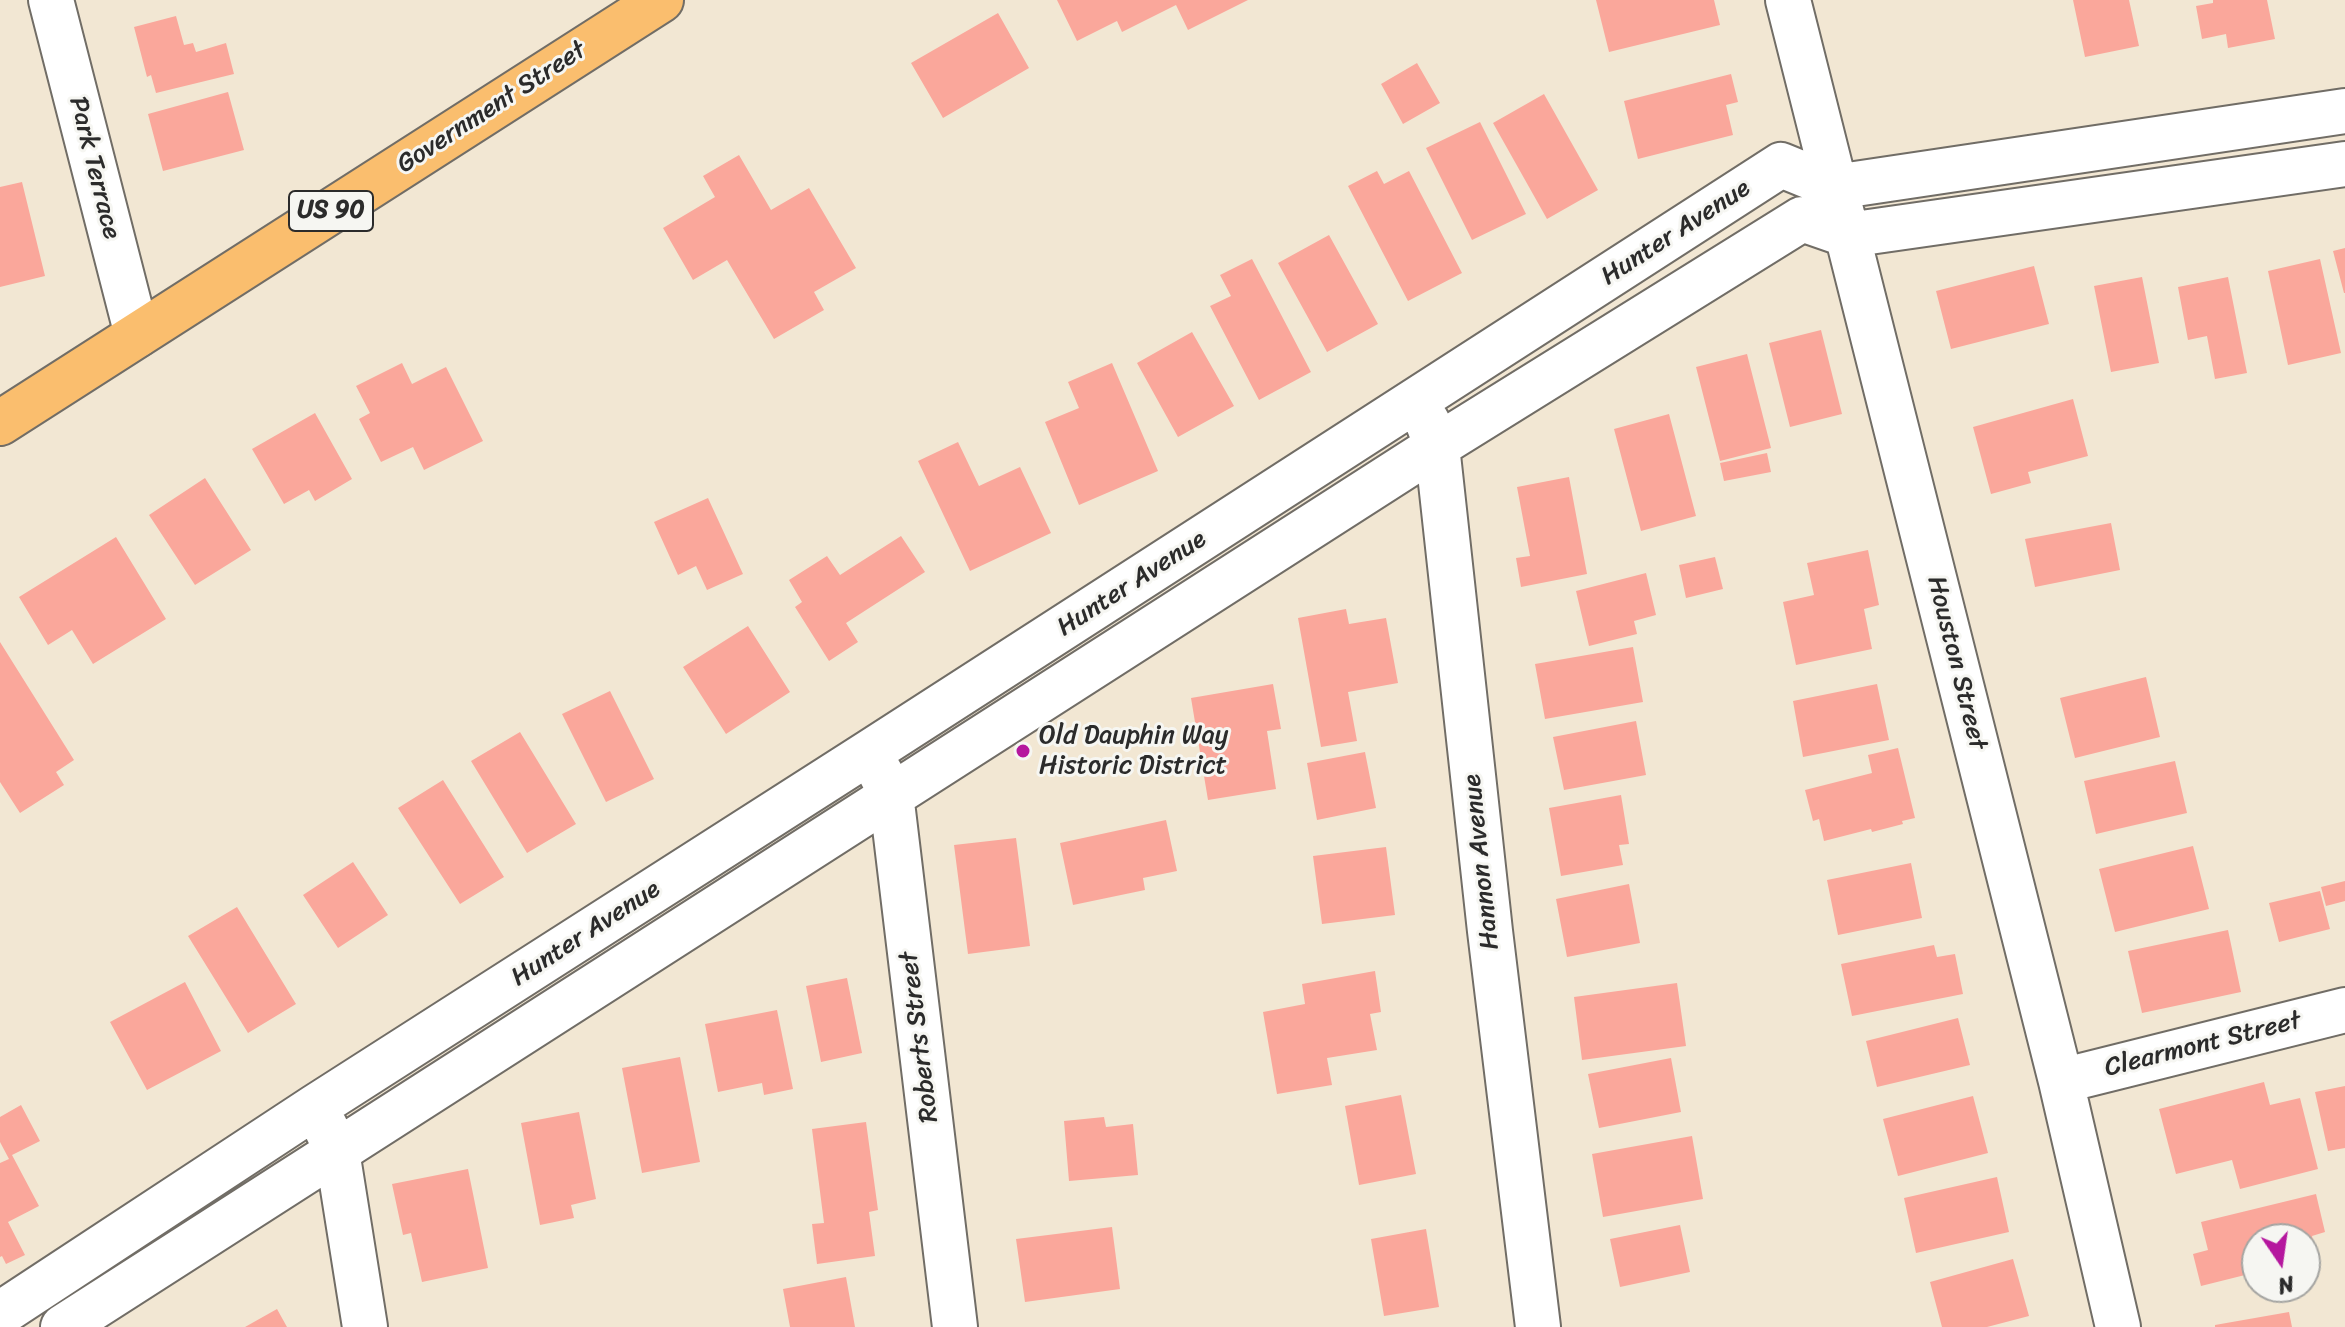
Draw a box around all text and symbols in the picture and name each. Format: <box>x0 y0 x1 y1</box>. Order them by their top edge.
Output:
street label: Government Street <box>392 35 592 181</box>
street label: Park Terrace <box>61 94 127 242</box>
street label: Hunter Avenue <box>1596 173 1756 293</box>
road number: US 90 <box>289 191 373 231</box>
street label: Hunter Avenue <box>1052 524 1212 644</box>
street label: Houston Street <box>1919 573 1993 753</box>
place label: Old Dauphin Way Historic District <box>1039 720 1228 782</box>
marker: Old Dauphin Way Historic District <box>1014 742 1032 760</box>
street label: Hannon Avenue <box>1457 773 1507 951</box>
street label: Hunter Avenue <box>506 874 666 994</box>
street label: Roberts Street <box>894 950 946 1124</box>
street label: Clearmont Street <box>2102 1006 2304 1084</box>
north arrow <box>2241 1223 2321 1303</box>
text: N <box>2274 1264 2298 1306</box>

